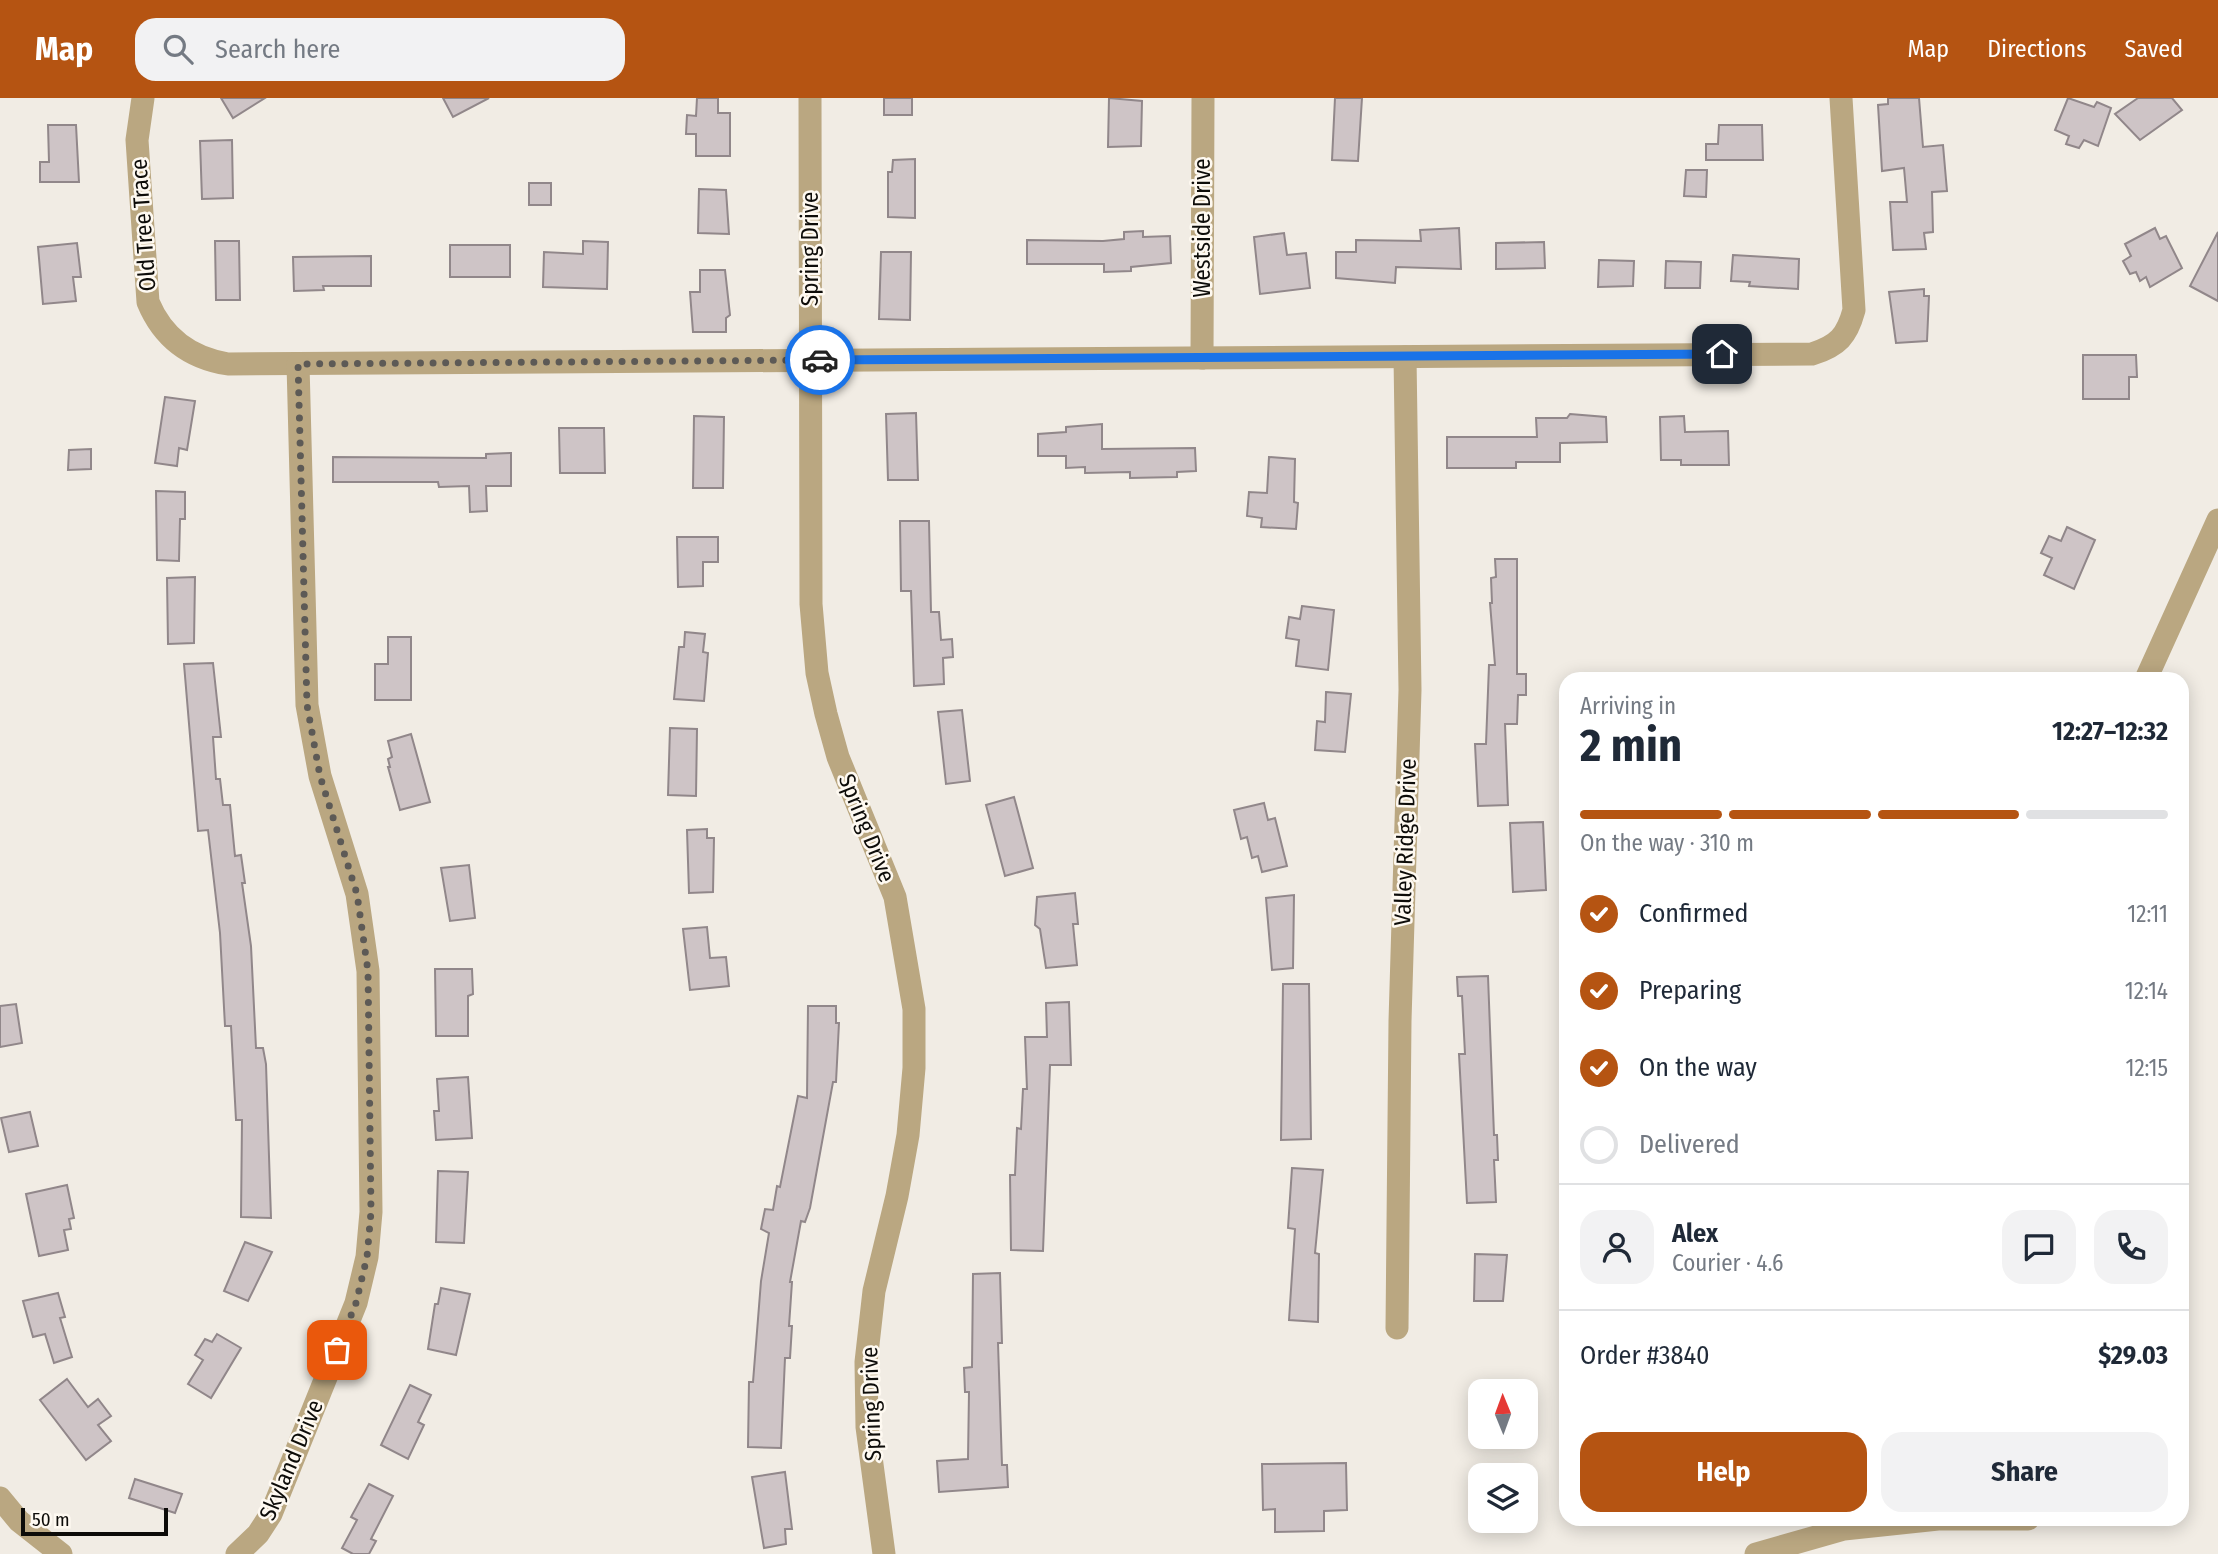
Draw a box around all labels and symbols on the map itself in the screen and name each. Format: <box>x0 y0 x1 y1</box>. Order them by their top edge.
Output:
street label: Old Tree Trace <box>124 158 162 292</box>
street label: Westside Drive <box>1188 158 1216 298</box>
street label: Spring Drive <box>796 192 824 306</box>
pin <box>1692 324 1752 384</box>
courier <box>785 325 855 395</box>
street label: Valley Ridge Drive <box>1388 758 1422 926</box>
street label: Spring Drive <box>833 770 901 886</box>
pin <box>307 1320 367 1380</box>
street label: Spring Drive <box>855 1346 887 1462</box>
north arrow <box>1468 1379 1538 1449</box>
street label: Skyland Drive <box>253 1396 329 1524</box>
scale bar <box>21 1505 168 1537</box>

